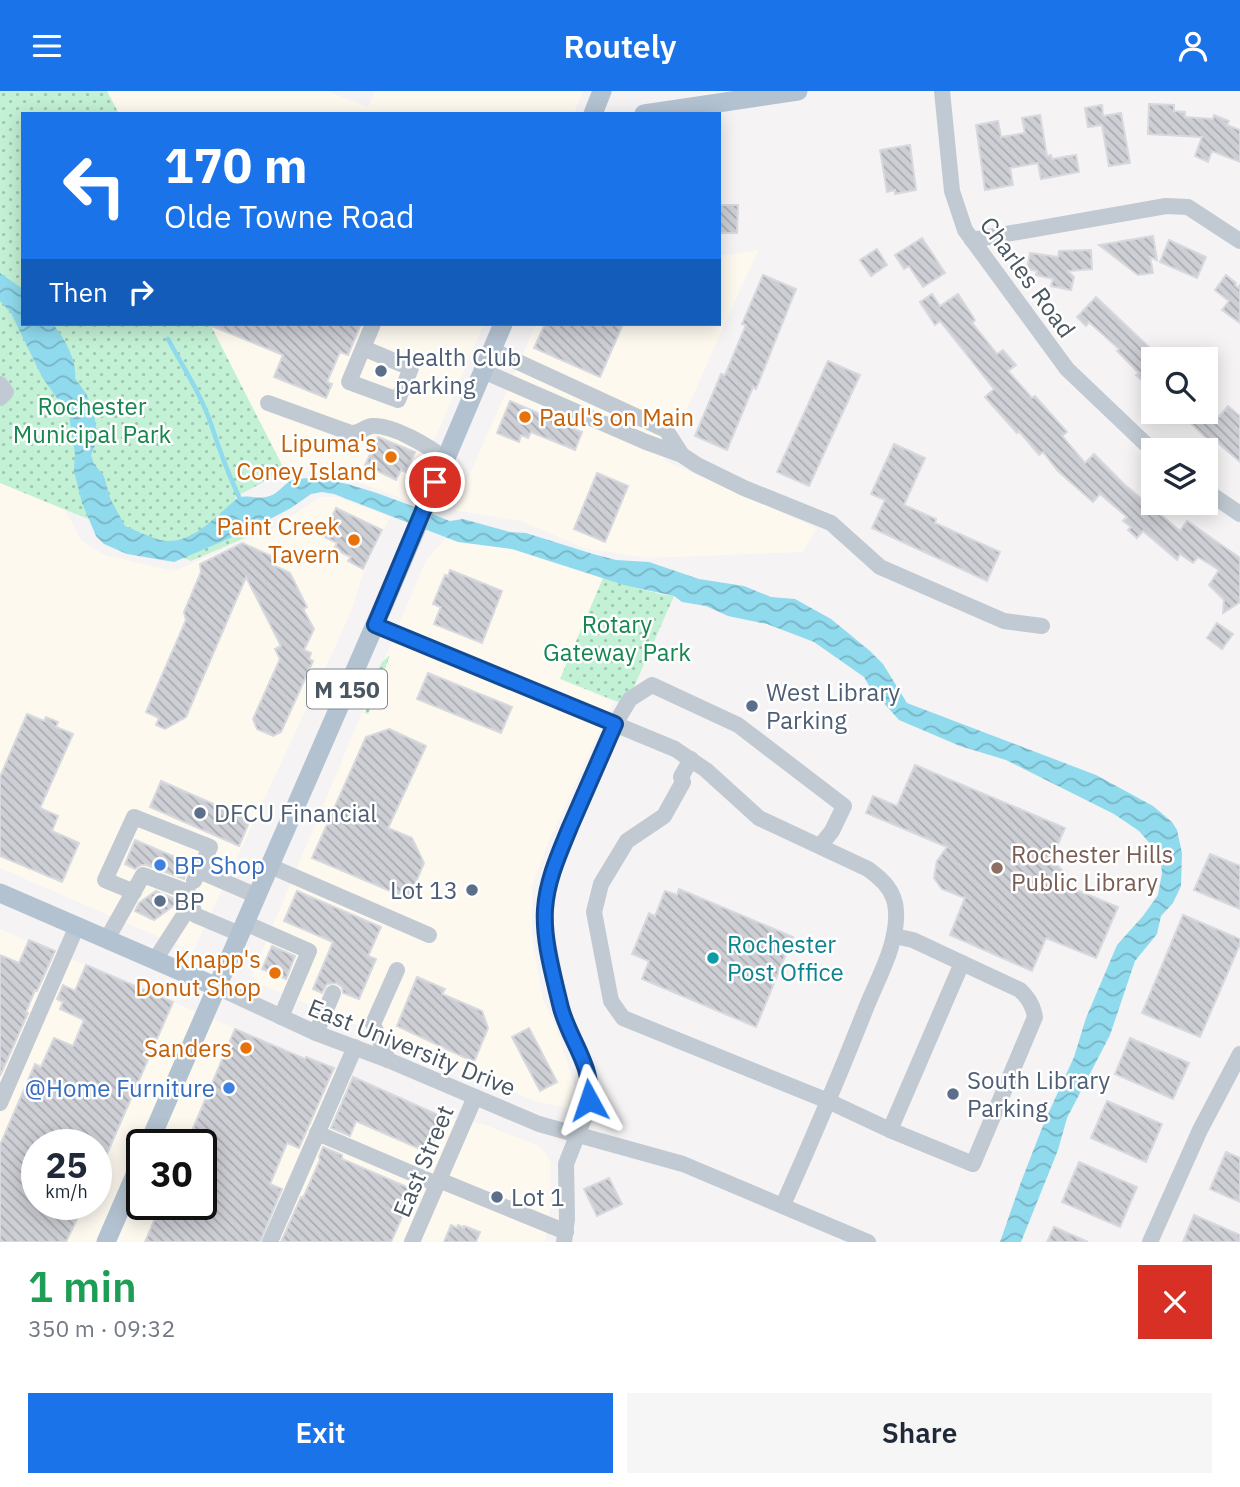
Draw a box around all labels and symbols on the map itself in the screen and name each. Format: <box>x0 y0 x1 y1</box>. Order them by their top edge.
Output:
street label: Charles Road <box>973 210 1083 344</box>
place label: Health Club parking <box>395 341 521 401</box>
marker: Health Club parking <box>373 363 389 379</box>
park label: Rochester Municipal Park <box>13 390 172 450</box>
place label: Paul's on Main <box>539 401 694 433</box>
marker: Paul's on Main <box>517 409 533 425</box>
place label: Lipuma's Coney Island <box>236 427 377 487</box>
marker: Lipuma's Coney Island <box>383 449 399 465</box>
pin <box>405 452 465 512</box>
place label: Paint Creek Tavern <box>217 510 340 570</box>
marker: Paint Creek Tavern <box>346 532 362 548</box>
park label: Rotary Gateway Park <box>543 608 691 668</box>
road number: M 150 <box>307 669 387 709</box>
place label: West Library Parking <box>766 676 900 736</box>
marker: West Library Parking <box>744 698 760 714</box>
place label: DFCU Financial <box>214 797 377 829</box>
marker: DFCU Financial <box>192 805 208 821</box>
place label: Rochester Hills Public Library <box>1011 838 1173 898</box>
place label: BP Shop <box>174 849 265 881</box>
marker: BP Shop <box>152 857 168 873</box>
marker: Rochester Hills Public Library <box>989 860 1005 876</box>
place label: Lot 13 <box>390 874 458 906</box>
marker: Lot 13 <box>464 882 480 898</box>
place label: BP <box>174 885 204 917</box>
marker: BP <box>152 893 168 909</box>
place label: Rochester Post Office <box>727 928 844 988</box>
place label: Knapp's Donut Shop <box>135 943 261 1003</box>
marker: Rochester Post Office <box>705 950 721 966</box>
marker: Knapp's Donut Shop <box>267 965 283 981</box>
street label: East University Drive <box>303 991 521 1103</box>
place label: Sanders <box>144 1032 232 1064</box>
marker: Sanders <box>238 1040 254 1056</box>
position arrow <box>552 1063 626 1137</box>
place label: South Library Parking <box>967 1064 1110 1124</box>
place label: @Home Furniture <box>25 1072 215 1104</box>
marker: @Home Furniture <box>221 1080 237 1096</box>
marker: South Library Parking <box>945 1086 961 1102</box>
street label: East Street <box>385 1100 461 1222</box>
speed limit sign: 30 <box>126 1129 217 1220</box>
place label: Lot 1 <box>511 1181 565 1213</box>
marker: Lot 1 <box>489 1189 505 1205</box>

